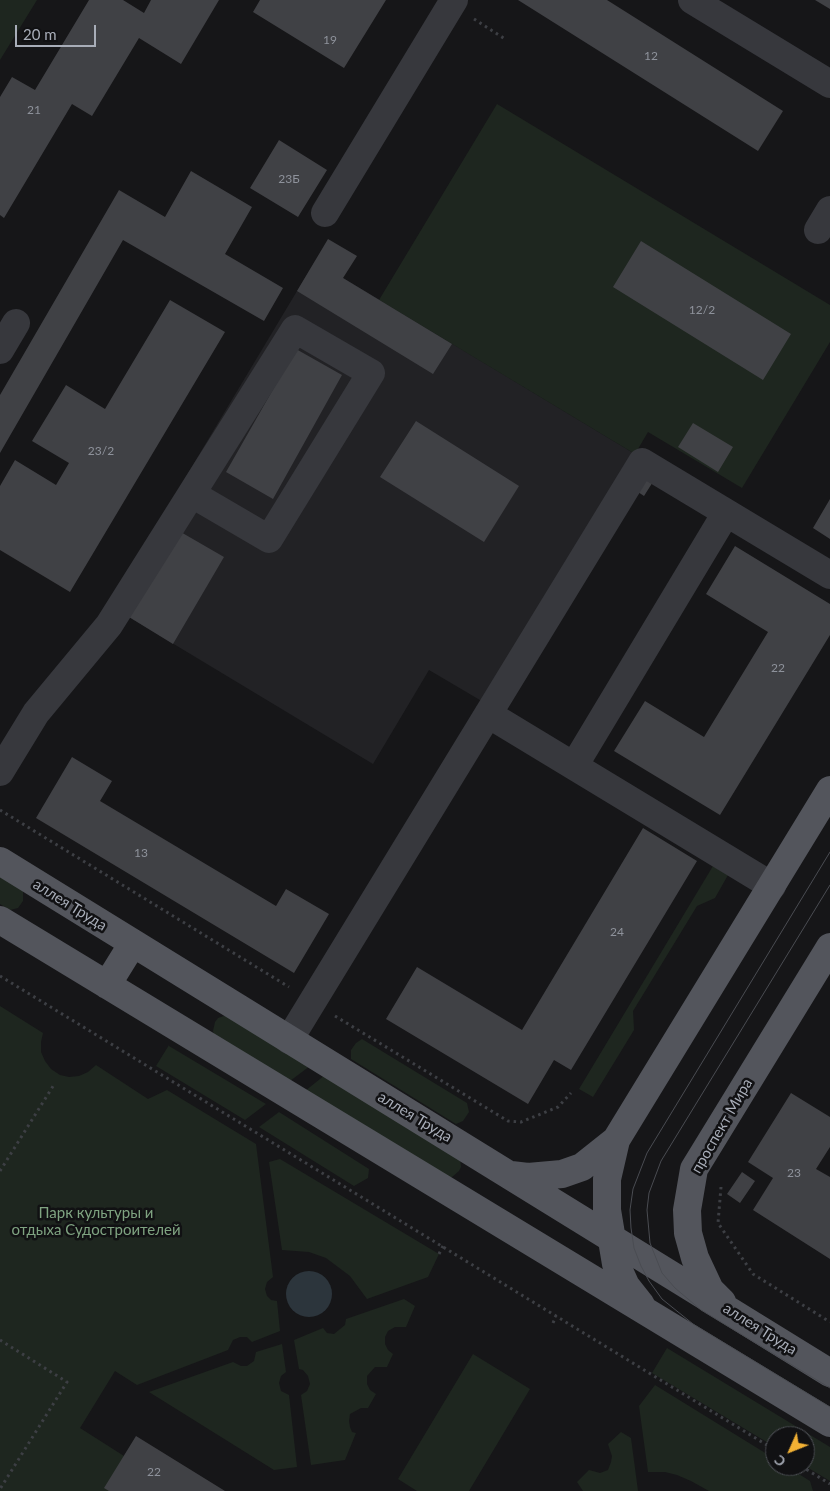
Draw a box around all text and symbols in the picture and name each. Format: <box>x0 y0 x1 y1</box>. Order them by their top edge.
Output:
scale bar <box>18 15 99 47</box>
text: 20 m <box>23 25 57 43</box>
house number: 19 <box>323 33 337 47</box>
house number: 12 <box>644 49 658 63</box>
house number: 21 <box>27 103 41 117</box>
house number: 23Б <box>278 172 300 186</box>
house number: 12/2 <box>689 303 715 317</box>
house number: 23/2 <box>88 444 114 458</box>
house number: 22 <box>771 661 785 675</box>
house number: 13 <box>134 846 148 860</box>
street label: аллея Труда <box>30 875 110 935</box>
house number: 24 <box>610 925 624 939</box>
street label: проспект Мира <box>688 1075 756 1177</box>
street label: аллея Труда <box>375 1088 455 1146</box>
house number: 23 <box>787 1166 801 1180</box>
park label: Парк культуры и отдыха Судостроителей <box>11 1204 181 1239</box>
street label: аллея Труда <box>720 1299 800 1359</box>
north arrow <box>765 1426 815 1476</box>
text: С <box>770 1452 789 1470</box>
house number: 22 <box>147 1465 161 1479</box>

